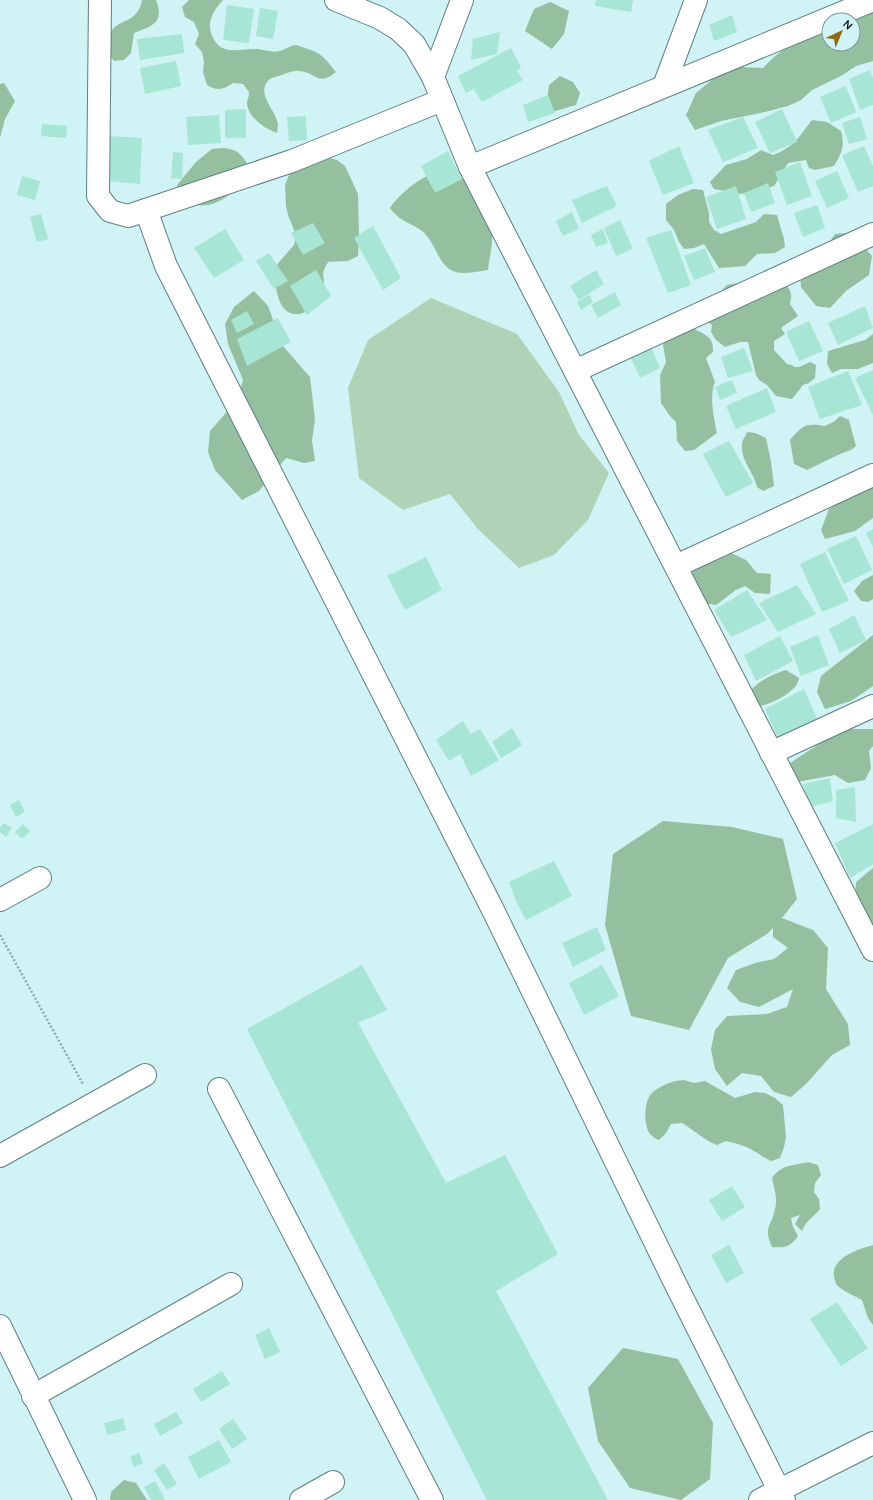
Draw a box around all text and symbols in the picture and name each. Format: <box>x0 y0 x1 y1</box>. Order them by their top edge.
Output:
north arrow <box>821 12 861 52</box>
text: N <box>840 17 856 33</box>

